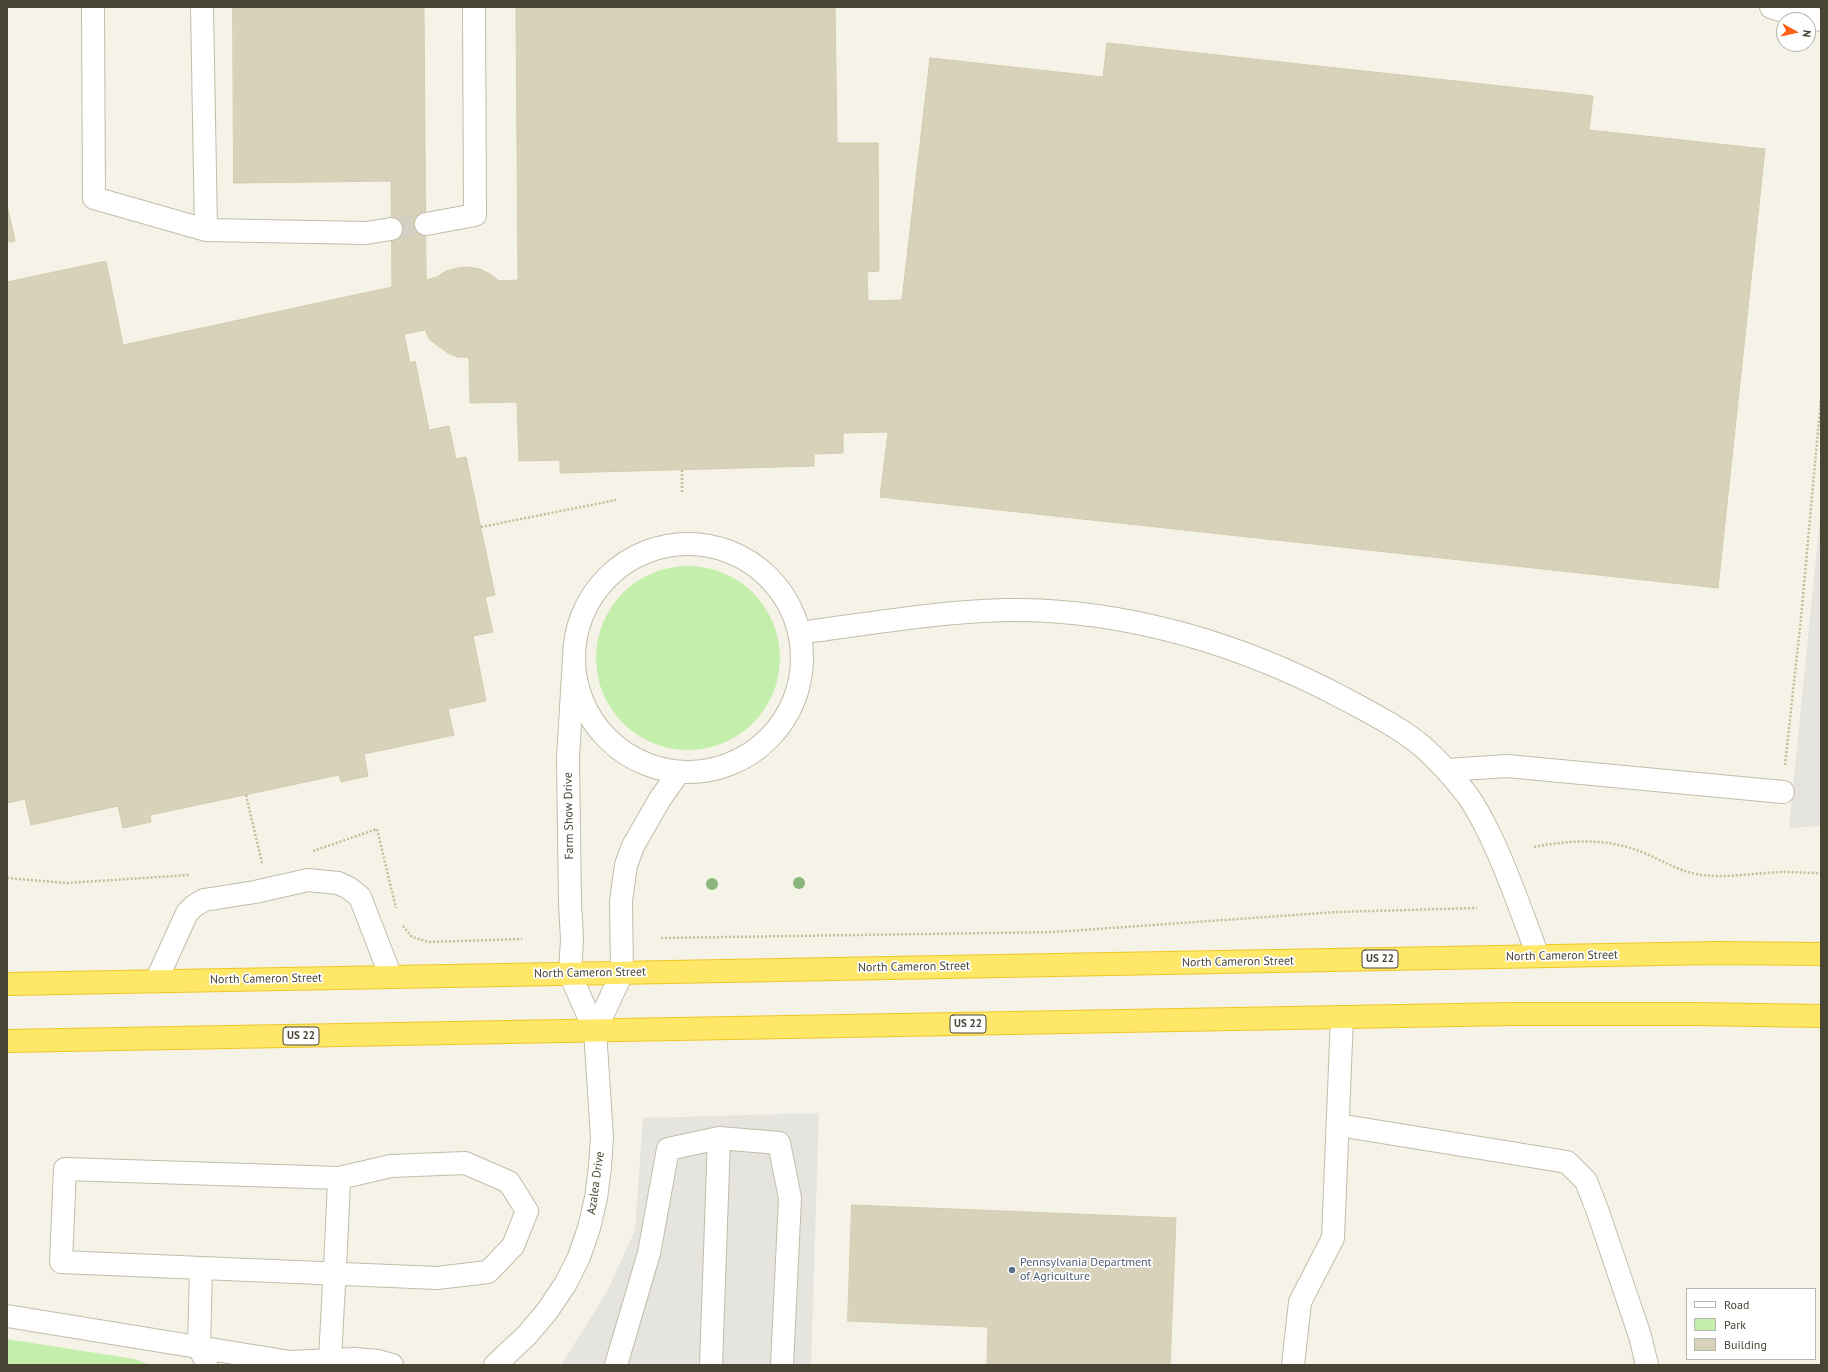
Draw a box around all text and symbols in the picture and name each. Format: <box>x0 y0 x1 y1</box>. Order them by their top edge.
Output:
north arrow <box>1776 12 1816 52</box>
text: N <box>1799 29 1814 38</box>
street label: Farm Show Drive <box>561 772 577 860</box>
street label: North Cameron Street <box>1506 948 1618 964</box>
road number: US 22 <box>1362 950 1398 968</box>
street label: North Cameron Street <box>1182 954 1294 970</box>
street label: North Cameron Street <box>858 959 970 975</box>
street label: North Cameron Street <box>534 965 646 981</box>
street label: North Cameron Street <box>210 971 322 987</box>
road number: US 22 <box>950 1015 986 1033</box>
road number: US 22 <box>283 1027 319 1045</box>
street label: Azalea Drive <box>584 1150 608 1216</box>
place label: Pennsylvania Department of Agriculture <box>1020 1256 1152 1284</box>
marker: Pennsylvania Department of Agriculture <box>1007 1265 1017 1275</box>
legend <box>1686 1288 1816 1360</box>
text: Road <box>1724 1297 1749 1312</box>
text: Park <box>1724 1317 1746 1332</box>
text: Building <box>1724 1337 1767 1352</box>

